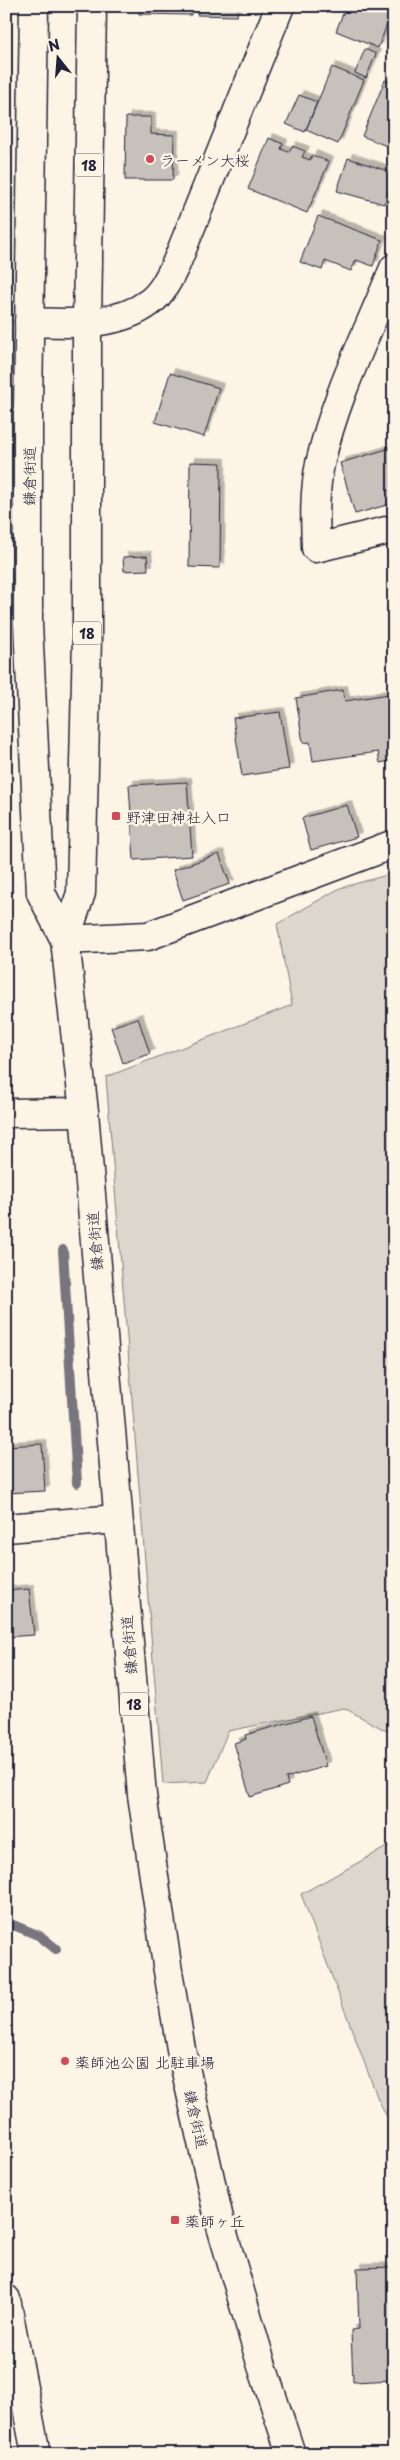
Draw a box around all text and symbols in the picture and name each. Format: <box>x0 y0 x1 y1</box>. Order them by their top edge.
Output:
north arrow <box>32 32 82 82</box>
text: N <box>46 33 62 57</box>
place label: ラーメン大桜 <box>160 148 250 171</box>
marker: ラーメン大桜 <box>144 153 156 165</box>
road number: 18 <box>75 154 103 176</box>
street label: 鎌倉街道 <box>17 446 40 506</box>
road number: 18 <box>73 622 101 644</box>
place label: 野津田神社入口 <box>126 805 231 828</box>
marker: 野津田神社入口 <box>110 810 122 822</box>
street label: 鎌倉街道 <box>80 1210 108 1272</box>
street label: 鎌倉街道 <box>114 1614 142 1676</box>
road number: 18 <box>120 1692 148 1716</box>
place label: 薬師池公園 北駐車場 <box>75 2050 215 2073</box>
marker: 薬師池公園 北駐車場 <box>59 2055 71 2067</box>
street label: 鎌倉街道 <box>179 2087 215 2151</box>
place label: 薬師ヶ丘 <box>185 2209 245 2232</box>
marker: 薬師ヶ丘 <box>169 2214 181 2226</box>

